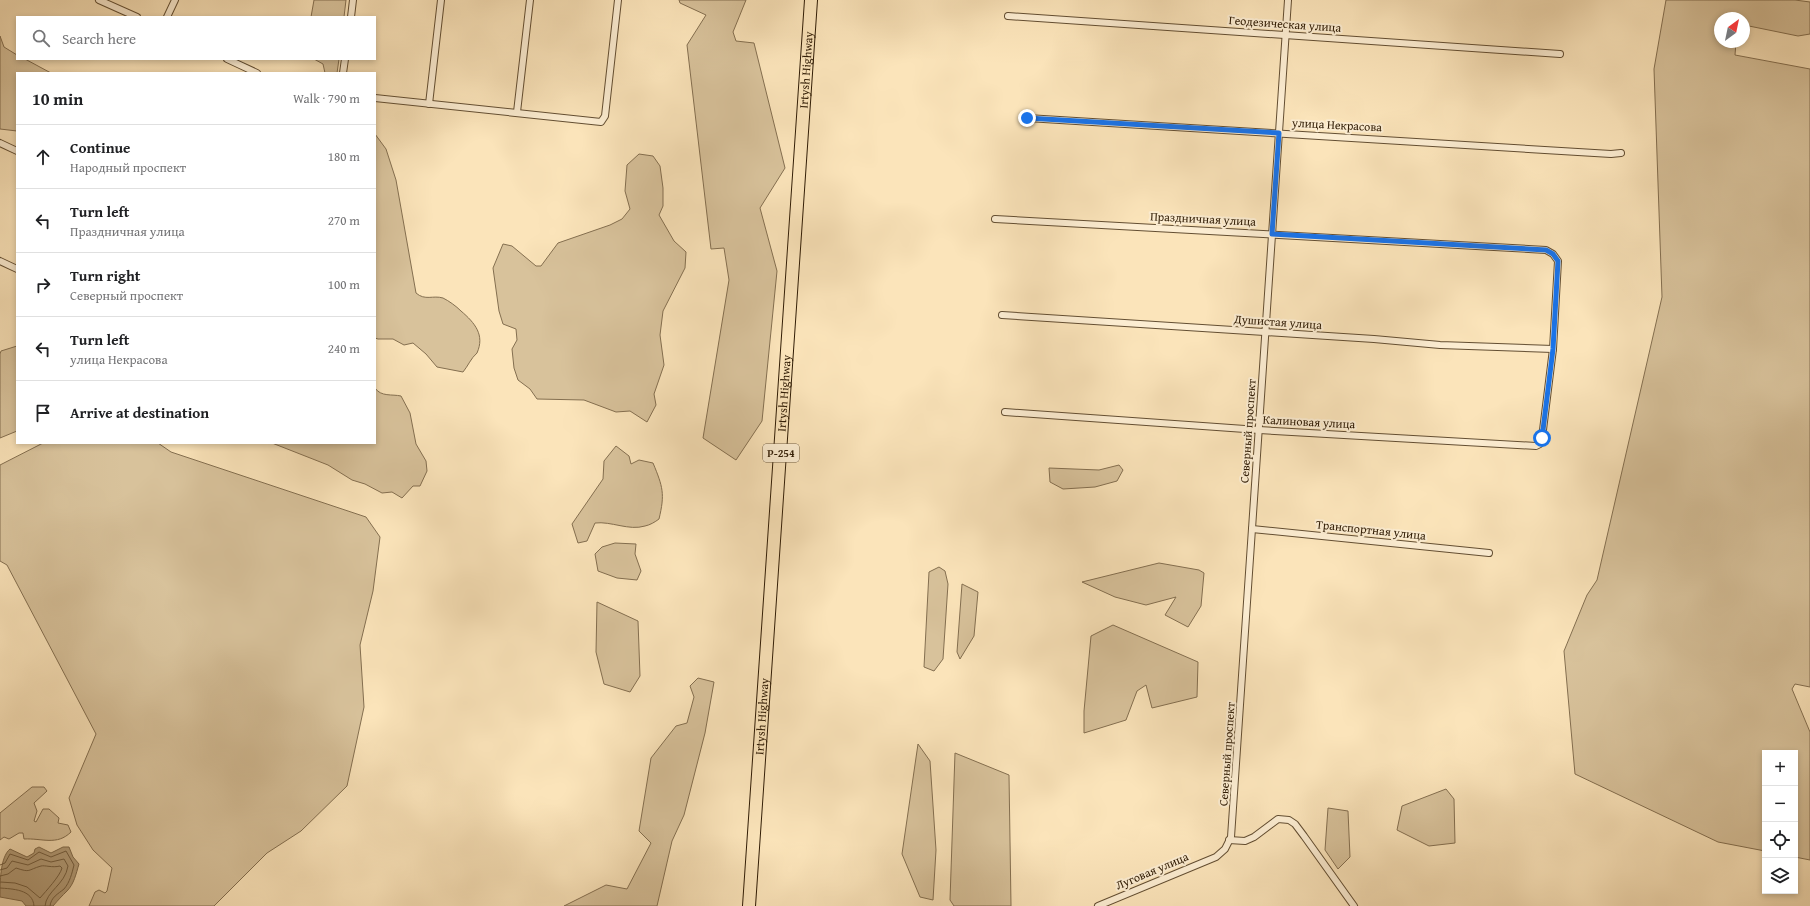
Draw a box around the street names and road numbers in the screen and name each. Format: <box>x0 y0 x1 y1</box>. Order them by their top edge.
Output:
street label: Геодезическая улица <box>1228 11 1342 36</box>
street label: Irtysh Highway <box>795 31 817 109</box>
street label: улица Некрасова <box>1291 114 1383 135</box>
street label: Праздничная улица <box>1150 207 1257 230</box>
street label: Душистая улица <box>1233 310 1323 333</box>
street label: Irtysh Highway <box>772 354 795 432</box>
street label: Северный проспект <box>1235 378 1260 484</box>
street label: Калиновая улица <box>1262 411 1356 432</box>
road number: Р-254 <box>763 444 799 462</box>
street label: Транспортная улица <box>1315 515 1427 544</box>
street label: Irtysh Highway <box>750 677 773 755</box>
street label: Северный проспект <box>1214 701 1239 807</box>
street label: Луговая улица <box>1113 847 1191 894</box>

